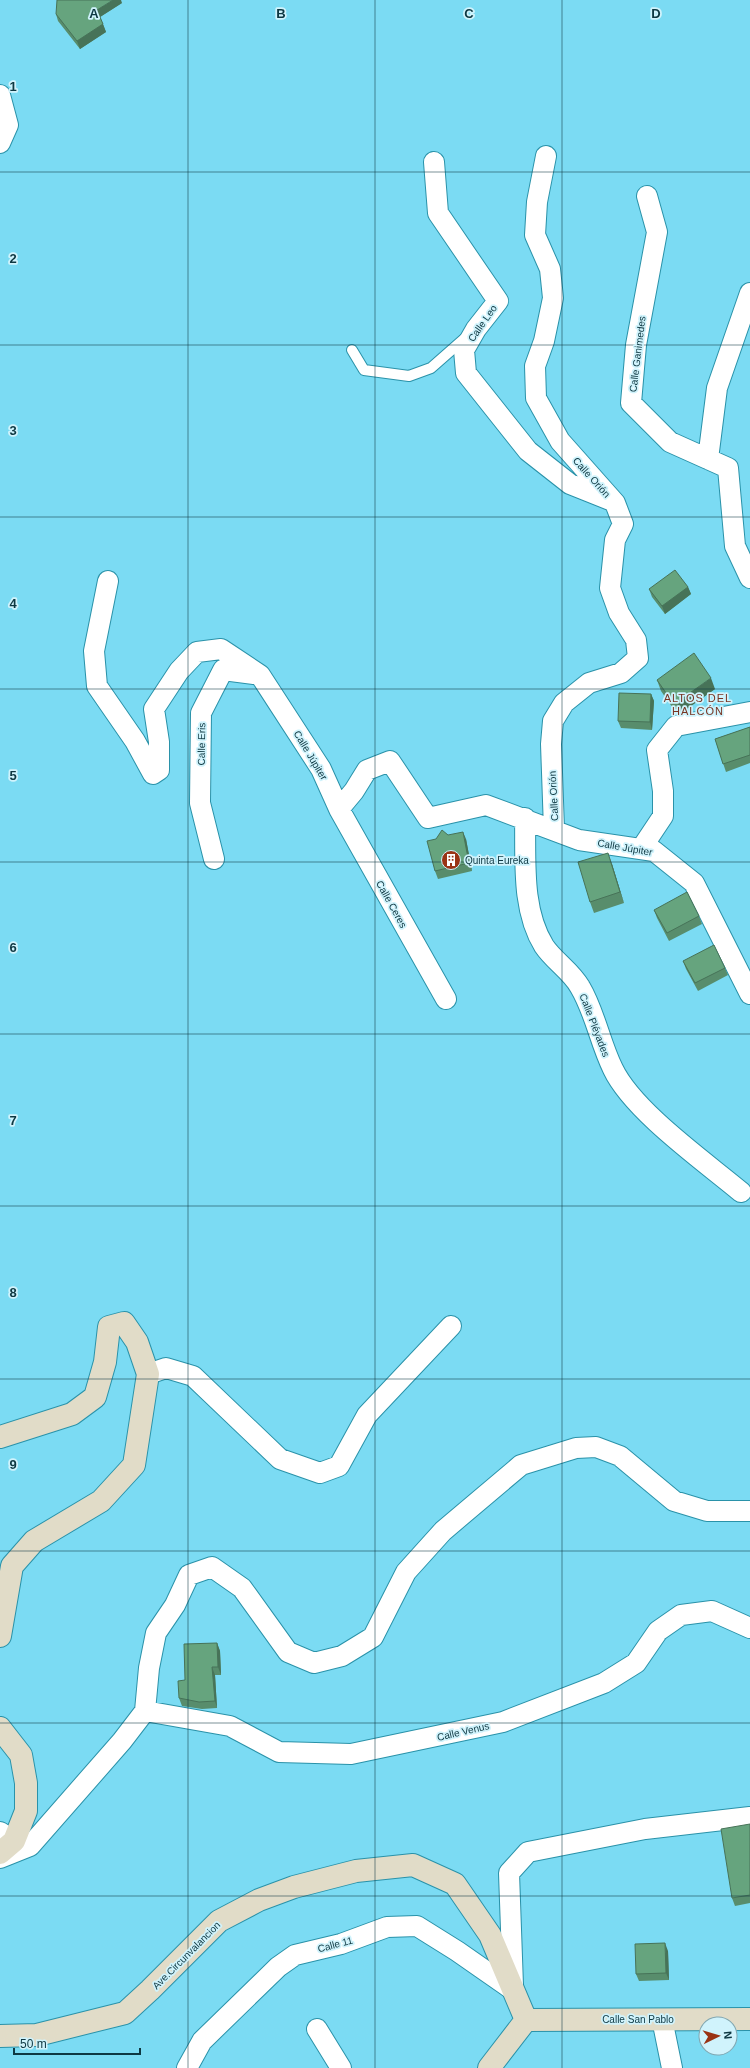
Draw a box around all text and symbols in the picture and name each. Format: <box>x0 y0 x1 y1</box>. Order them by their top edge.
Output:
text: A <box>89 6 99 21</box>
text: B <box>276 6 286 21</box>
text: C <box>464 6 474 21</box>
text: D <box>651 6 661 21</box>
text: 1 <box>9 79 17 94</box>
text: 2 <box>9 251 17 266</box>
street label: Calle Leo <box>466 302 499 344</box>
street label: Calle Ganimedes <box>627 315 648 393</box>
text: 3 <box>9 423 17 438</box>
street label: Calle Orión <box>571 455 612 500</box>
text: 4 <box>9 596 17 611</box>
district label: ALTOS DEL HALCÓN <box>664 692 732 717</box>
street label: Calle Eris <box>196 723 207 765</box>
street label: Calle Júpiter <box>292 729 330 782</box>
text: 5 <box>9 768 17 783</box>
street label: Calle Orión <box>547 771 560 821</box>
street label: Calle Júpiter <box>597 837 654 858</box>
building icon: Quinta Eureka <box>440 849 462 871</box>
place label: Quinta Eureka <box>465 855 529 866</box>
street label: Calle Ceres <box>374 879 409 930</box>
text: 6 <box>9 940 17 955</box>
street label: Calle Pléyades <box>577 992 612 1058</box>
text: 7 <box>9 1113 17 1128</box>
text: 8 <box>9 1285 17 1300</box>
text: 9 <box>9 1457 17 1472</box>
street label: Calle Venus <box>436 1720 490 1743</box>
street label: Ave.Circunvalancion <box>150 1919 222 1991</box>
street label: Calle 11 <box>316 1934 354 1954</box>
street label: Calle San Pablo <box>602 2014 674 2025</box>
north arrow <box>698 2016 738 2056</box>
scale bar <box>14 2030 140 2056</box>
text: N <box>722 2031 734 2040</box>
text: 50 m <box>20 2037 47 2051</box>

